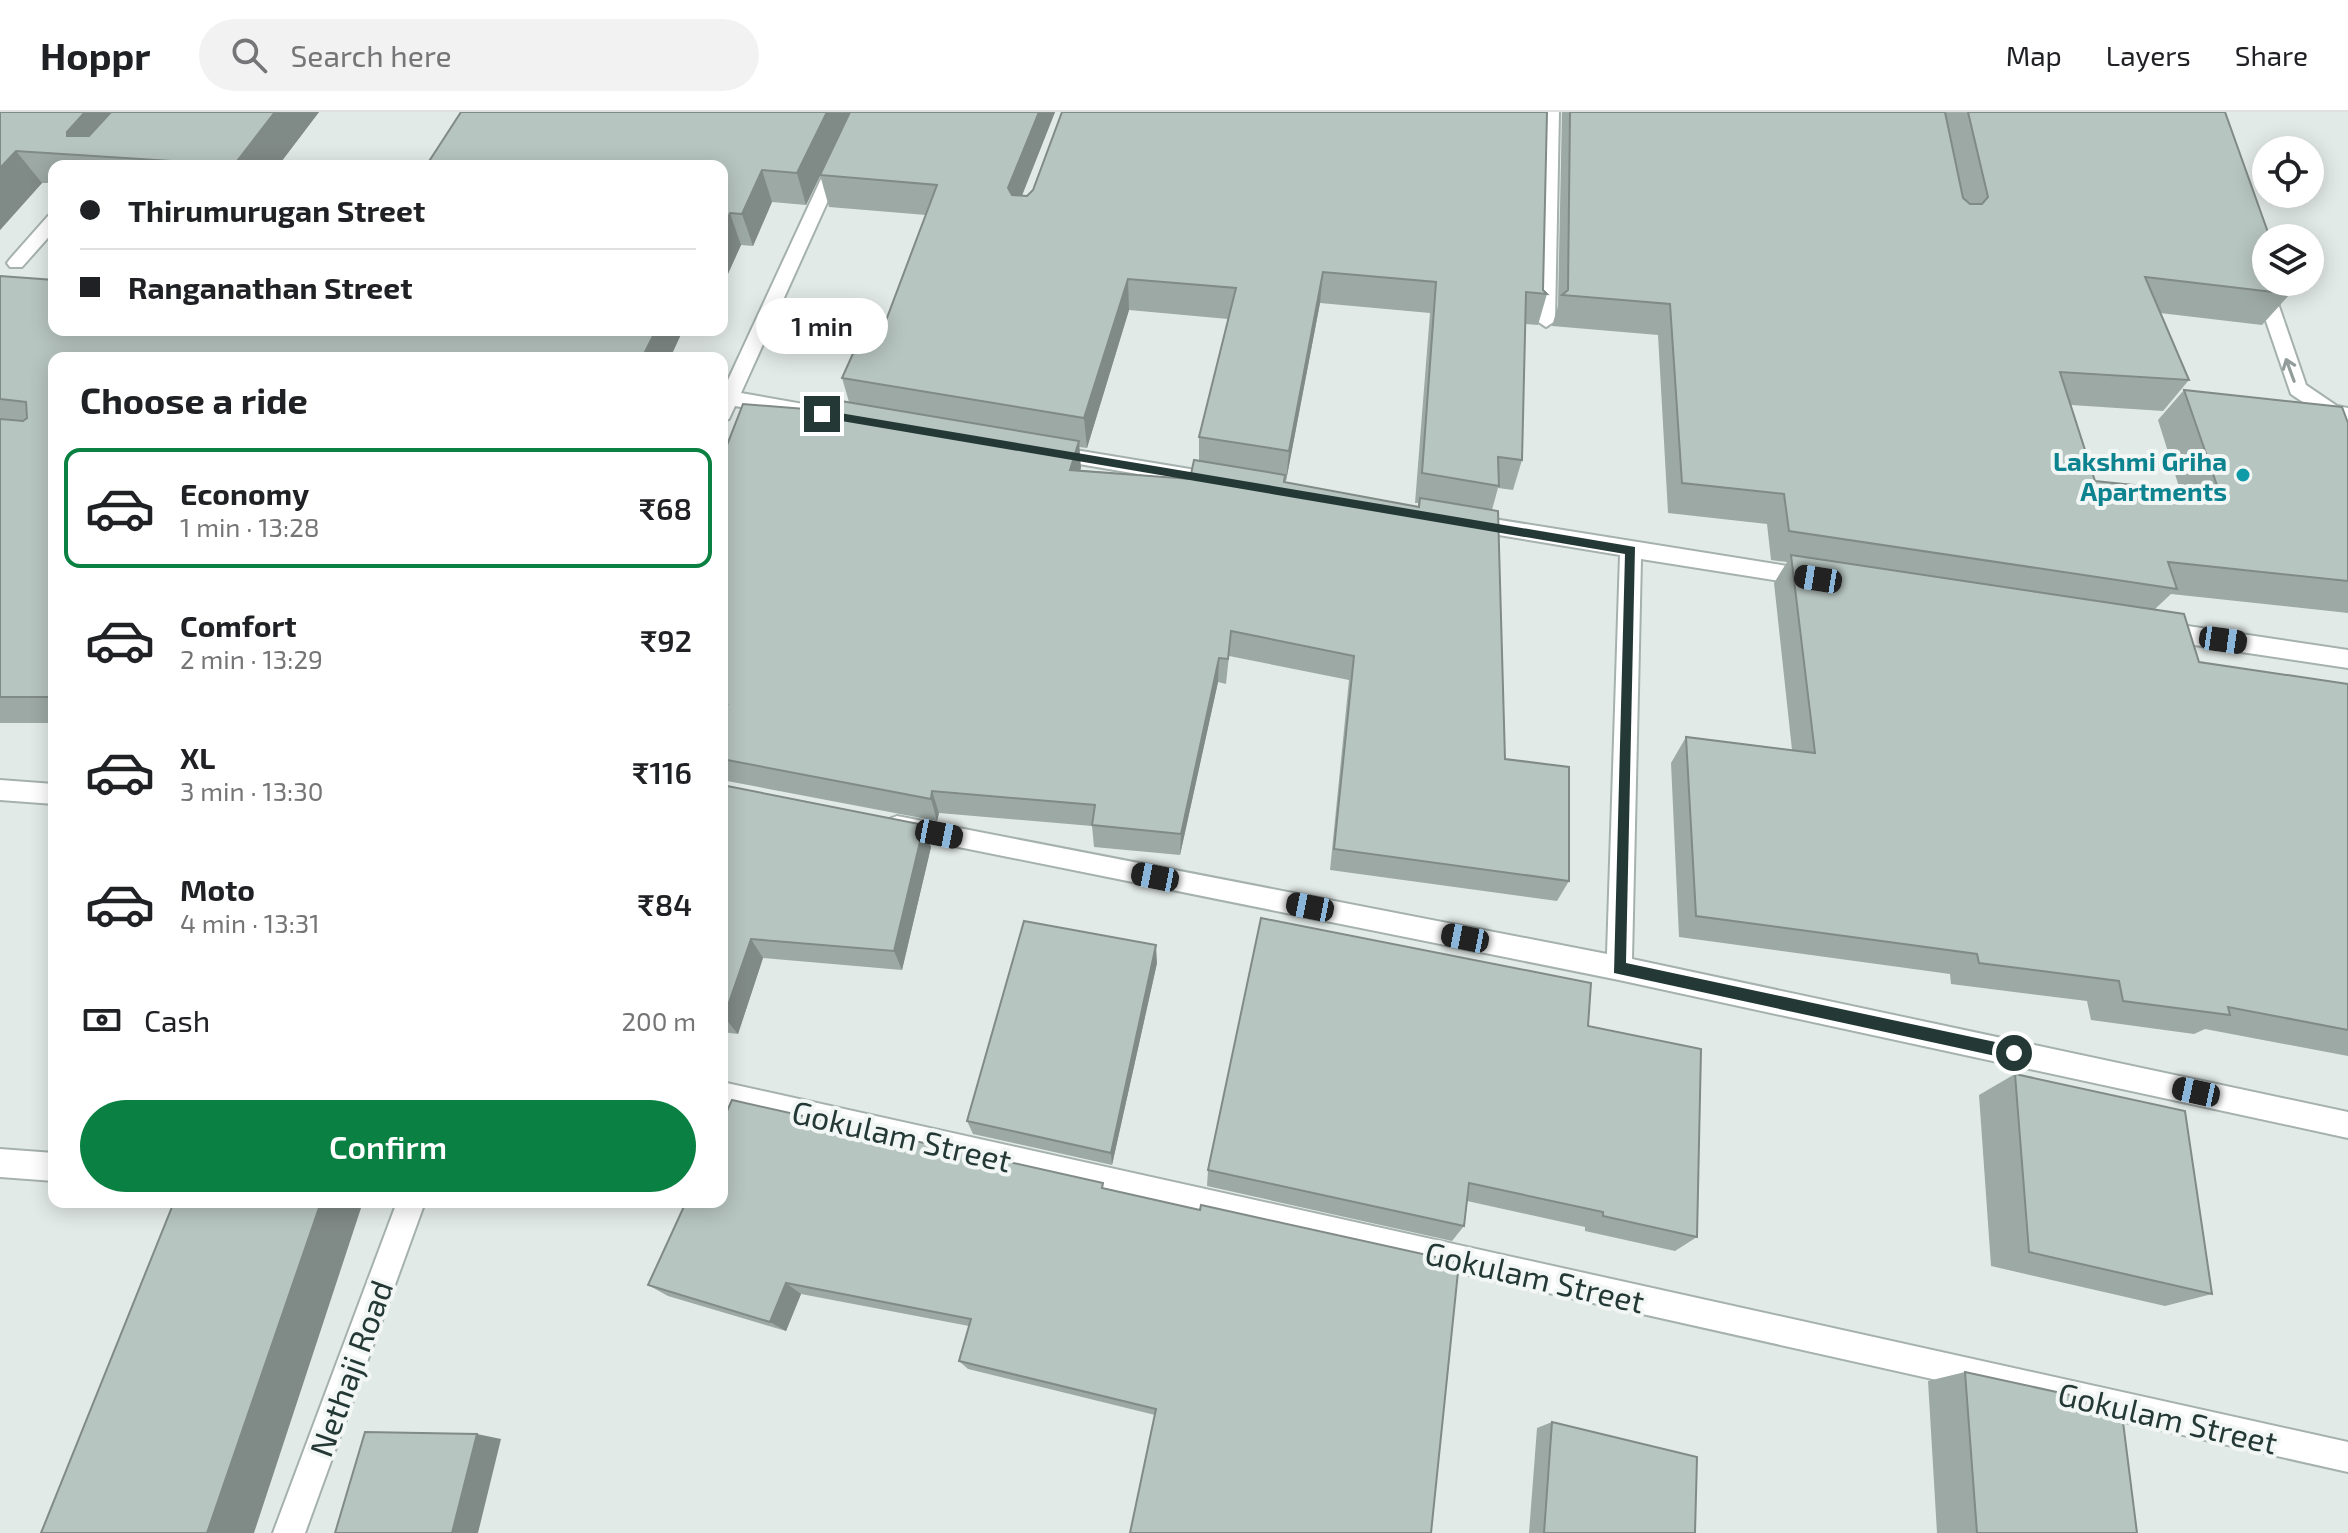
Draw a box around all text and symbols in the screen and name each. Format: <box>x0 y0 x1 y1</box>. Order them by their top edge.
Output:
search box <box>199 19 759 91</box>
text: Hoppr <box>40 32 151 78</box>
icon: search <box>227 33 271 77</box>
text: Search here <box>291 37 452 73</box>
text: Map <box>2006 38 2062 72</box>
text: Layers <box>2106 38 2191 72</box>
text: Share <box>2235 38 2308 72</box>
map controls <box>2252 136 2324 296</box>
button: locate <box>2252 136 2324 208</box>
text: Thirumurugan Street <box>128 192 425 228</box>
button: layers <box>2252 224 2324 296</box>
text: Ranganathan Street <box>128 269 413 305</box>
callout: 1 min <box>756 298 888 354</box>
text: 1 min <box>791 310 853 341</box>
one-way arrow <box>2282 358 2297 383</box>
text: Choose a ride <box>80 378 308 421</box>
route end <box>804 396 840 432</box>
place label: Lakshmi Griha Apartments <box>2053 445 2227 506</box>
marker: Lakshmi Griha Apartments <box>2234 466 2252 484</box>
icon: car <box>84 472 156 544</box>
text: Economy <box>180 475 309 511</box>
text: ₹68 <box>639 490 692 526</box>
text: 1 min · 13:28 <box>180 511 320 542</box>
car <box>1792 563 1844 595</box>
icon: car <box>84 604 156 676</box>
text: Comfort <box>180 607 297 643</box>
text: ₹92 <box>640 622 692 658</box>
car <box>2198 625 2248 655</box>
text: 2 min · 13:29 <box>180 643 323 674</box>
icon: car <box>84 736 156 808</box>
text: XL <box>180 739 215 775</box>
text: ₹116 <box>632 754 692 790</box>
text: 3 min · 13:30 <box>180 775 323 806</box>
car <box>913 818 965 850</box>
car <box>1129 861 1181 893</box>
icon: car <box>84 868 156 940</box>
text: Moto <box>180 871 255 907</box>
text: ₹84 <box>637 886 692 922</box>
car <box>1284 891 1336 923</box>
text: 4 min · 13:31 <box>180 907 320 938</box>
car <box>1439 922 1491 954</box>
icon: cash <box>80 998 124 1042</box>
text: Cash <box>144 1002 210 1038</box>
text: 200 m <box>621 1005 696 1036</box>
route start <box>1996 1035 2032 1071</box>
car <box>2170 1075 2222 1109</box>
street label: Gokulam Street <box>789 1091 1015 1179</box>
button: Confirm <box>80 1100 696 1192</box>
street label: Gokulam Street <box>1422 1232 1648 1320</box>
street label: Nethaji Road <box>301 1275 400 1462</box>
street label: Gokulam Street <box>2055 1373 2281 1461</box>

